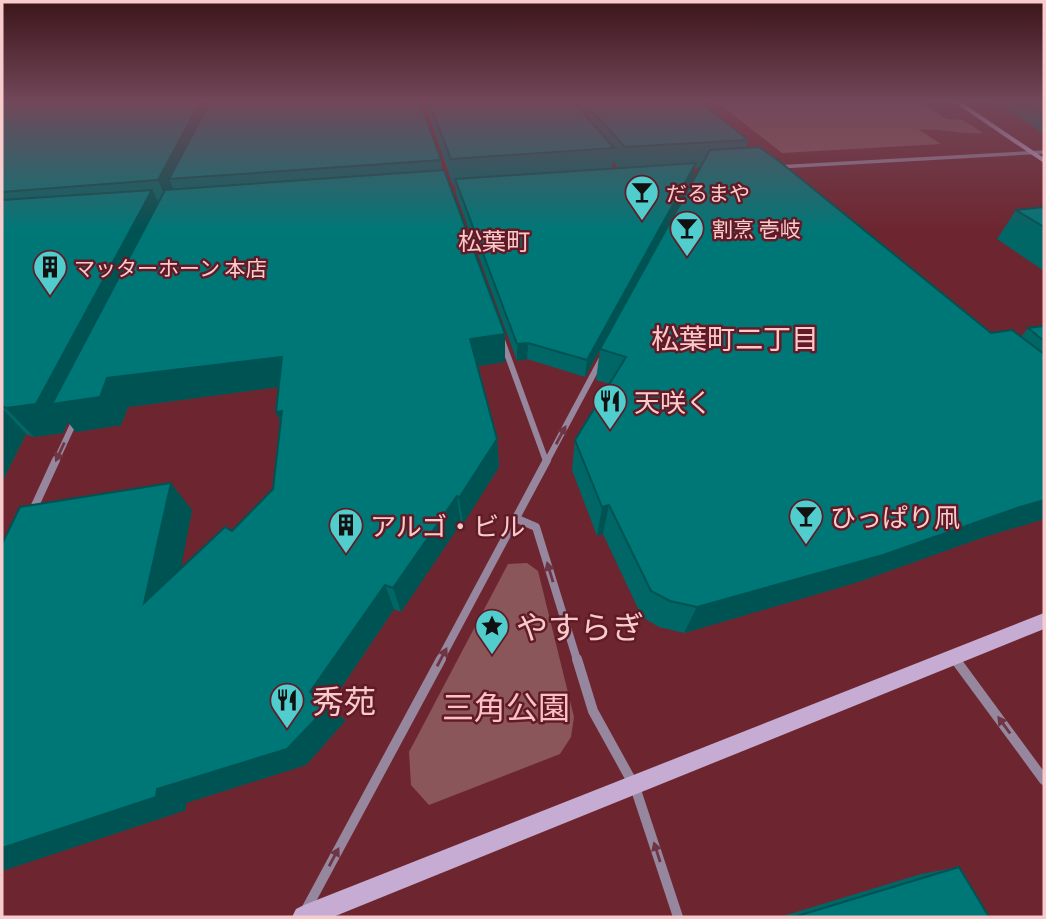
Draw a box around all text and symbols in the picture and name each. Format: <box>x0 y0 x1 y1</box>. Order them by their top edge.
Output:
bar icon: だるまや <box>623 173 661 222</box>
place label: だるまや <box>666 180 750 205</box>
bar icon: 割烹 壱岐 <box>668 209 706 258</box>
place label: 割烹 壱岐 <box>712 216 801 241</box>
district label: 松葉町 <box>458 226 530 255</box>
building icon: マッターホーン 本店 <box>31 248 69 297</box>
place label: マッターホーン 本店 <box>74 255 267 280</box>
district label: 松葉町二丁目 <box>651 321 819 355</box>
restaurant icon: 天咲く <box>591 382 629 431</box>
place label: 天咲く <box>634 386 712 417</box>
one-way arrow <box>555 425 567 444</box>
one-way arrow <box>54 442 66 462</box>
bar icon: ひっぱり凧 <box>787 497 825 546</box>
place label: ひっぱり凧 <box>830 501 960 532</box>
building icon: アルゴ・ビル <box>327 506 365 555</box>
place label: アルゴ・ビル <box>370 510 525 541</box>
one-way arrow <box>544 562 555 583</box>
place icon: やすらぎ <box>473 607 511 656</box>
place label: やすらぎ <box>516 607 644 645</box>
one-way arrow <box>435 646 447 666</box>
restaurant icon: 秀苑 <box>268 681 306 730</box>
place label: 秀苑 <box>312 681 376 719</box>
park label: 三角公園 <box>442 687 570 725</box>
one-way arrow <box>997 716 1011 734</box>
one-way arrow <box>651 842 661 863</box>
one-way arrow <box>329 847 340 867</box>

